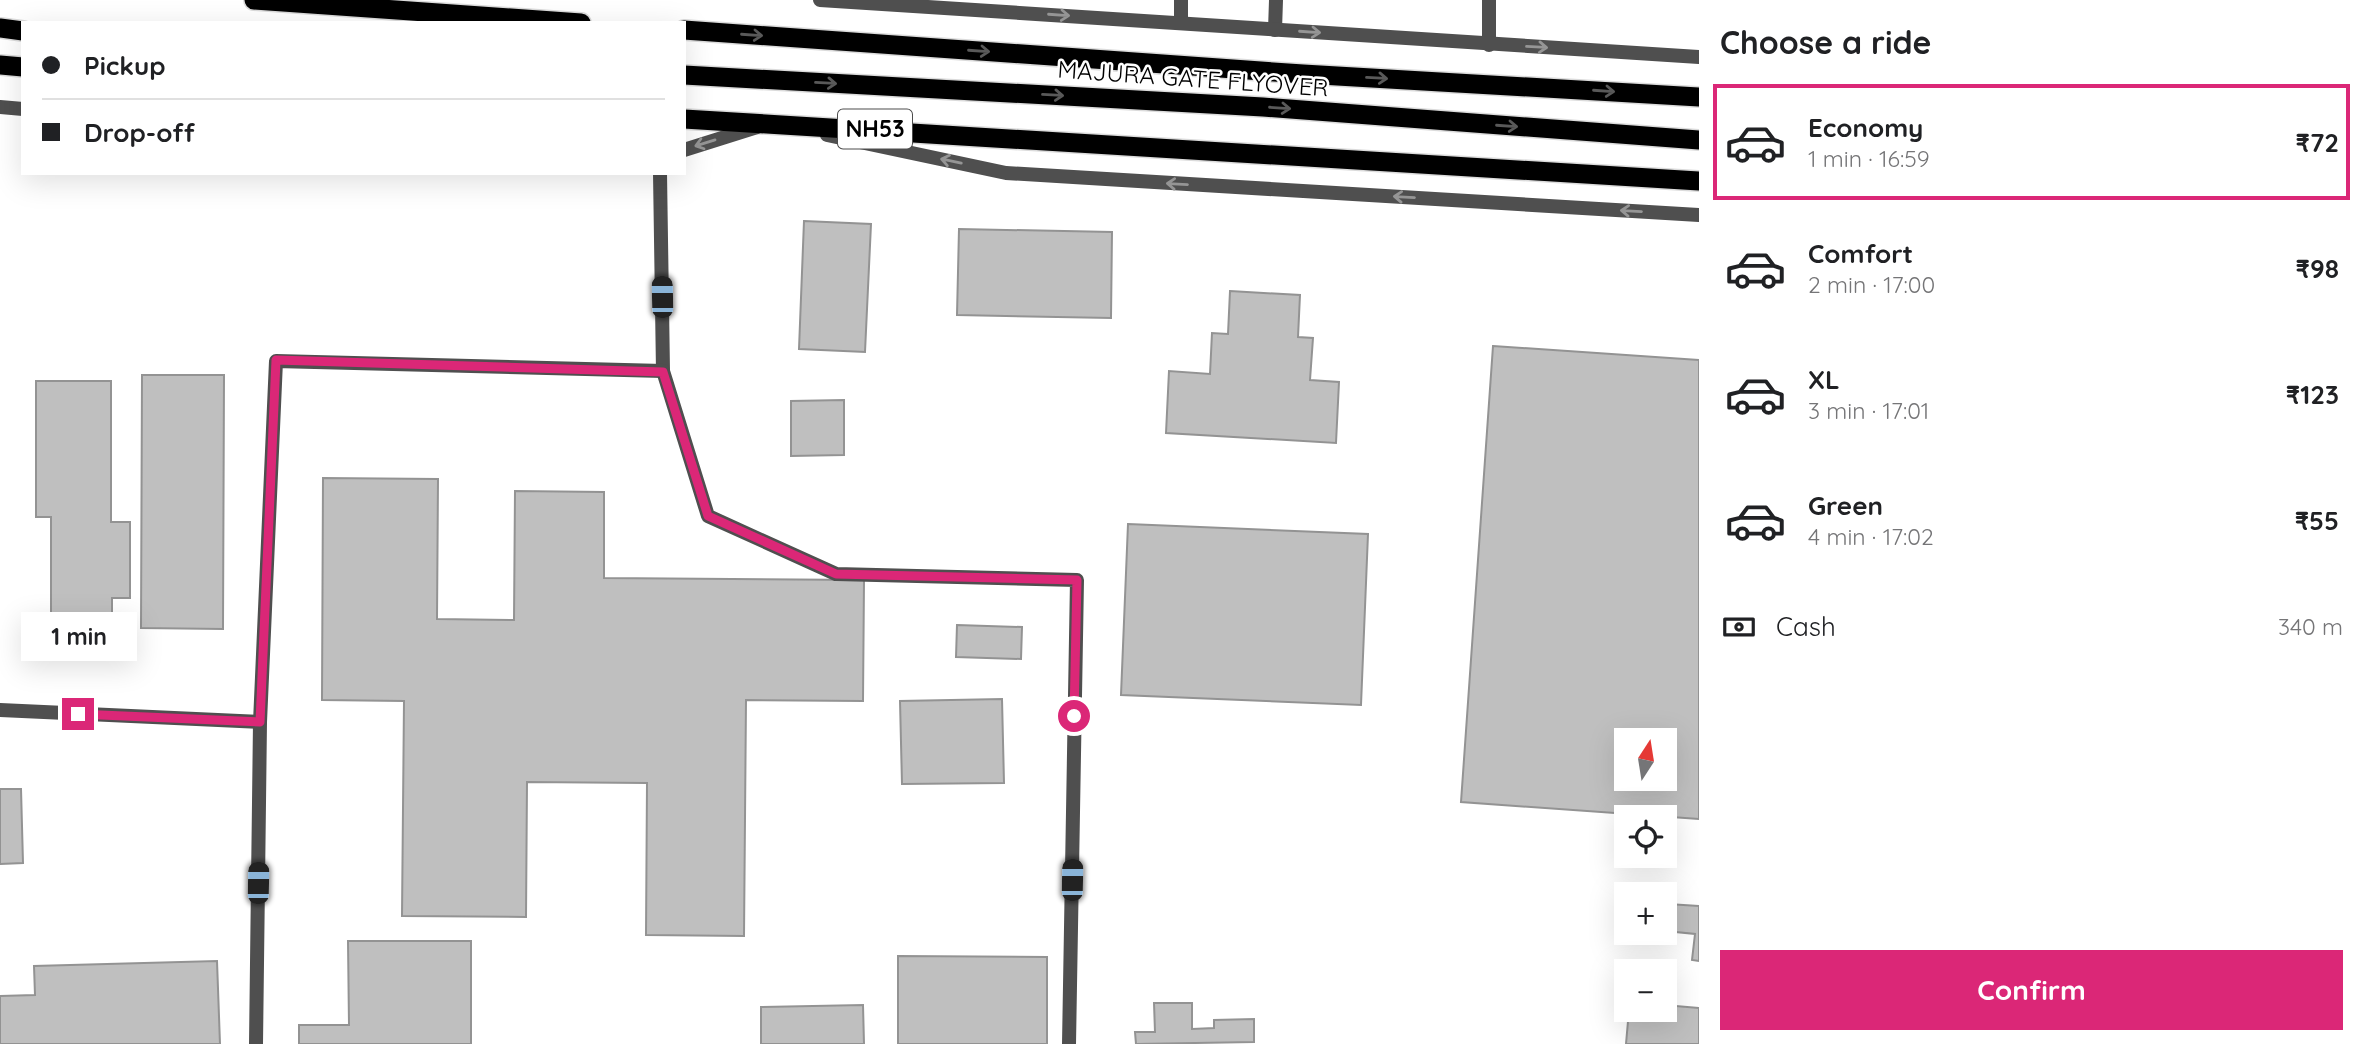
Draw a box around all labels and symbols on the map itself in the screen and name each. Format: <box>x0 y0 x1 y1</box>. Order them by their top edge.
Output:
one-way arrow <box>1047 9 1070 22</box>
one-way arrow <box>1299 26 1321 39</box>
one-way arrow <box>741 29 763 42</box>
one-way arrow <box>1526 41 1549 54</box>
one-way arrow <box>967 45 990 58</box>
street label: MAJURA GATE FLYOVER <box>1057 54 1330 102</box>
one-way arrow <box>1366 72 1388 85</box>
one-way arrow <box>814 76 837 89</box>
one-way arrow <box>1593 85 1615 98</box>
one-way arrow <box>1041 89 1064 102</box>
one-way arrow <box>1268 102 1291 115</box>
road number: NH53 <box>838 110 912 148</box>
one-way arrow <box>1495 120 1518 133</box>
one-way arrow <box>694 138 716 151</box>
one-way arrow <box>940 154 963 168</box>
one-way arrow <box>1165 177 1188 190</box>
one-way arrow <box>1393 191 1416 204</box>
one-way arrow <box>1620 205 1643 218</box>
car <box>652 276 673 318</box>
callout: 1 min <box>20 612 136 662</box>
route end <box>62 698 94 730</box>
route start <box>1058 700 1090 732</box>
north arrow <box>1614 728 1676 791</box>
car <box>1062 859 1083 901</box>
car <box>248 862 269 904</box>

